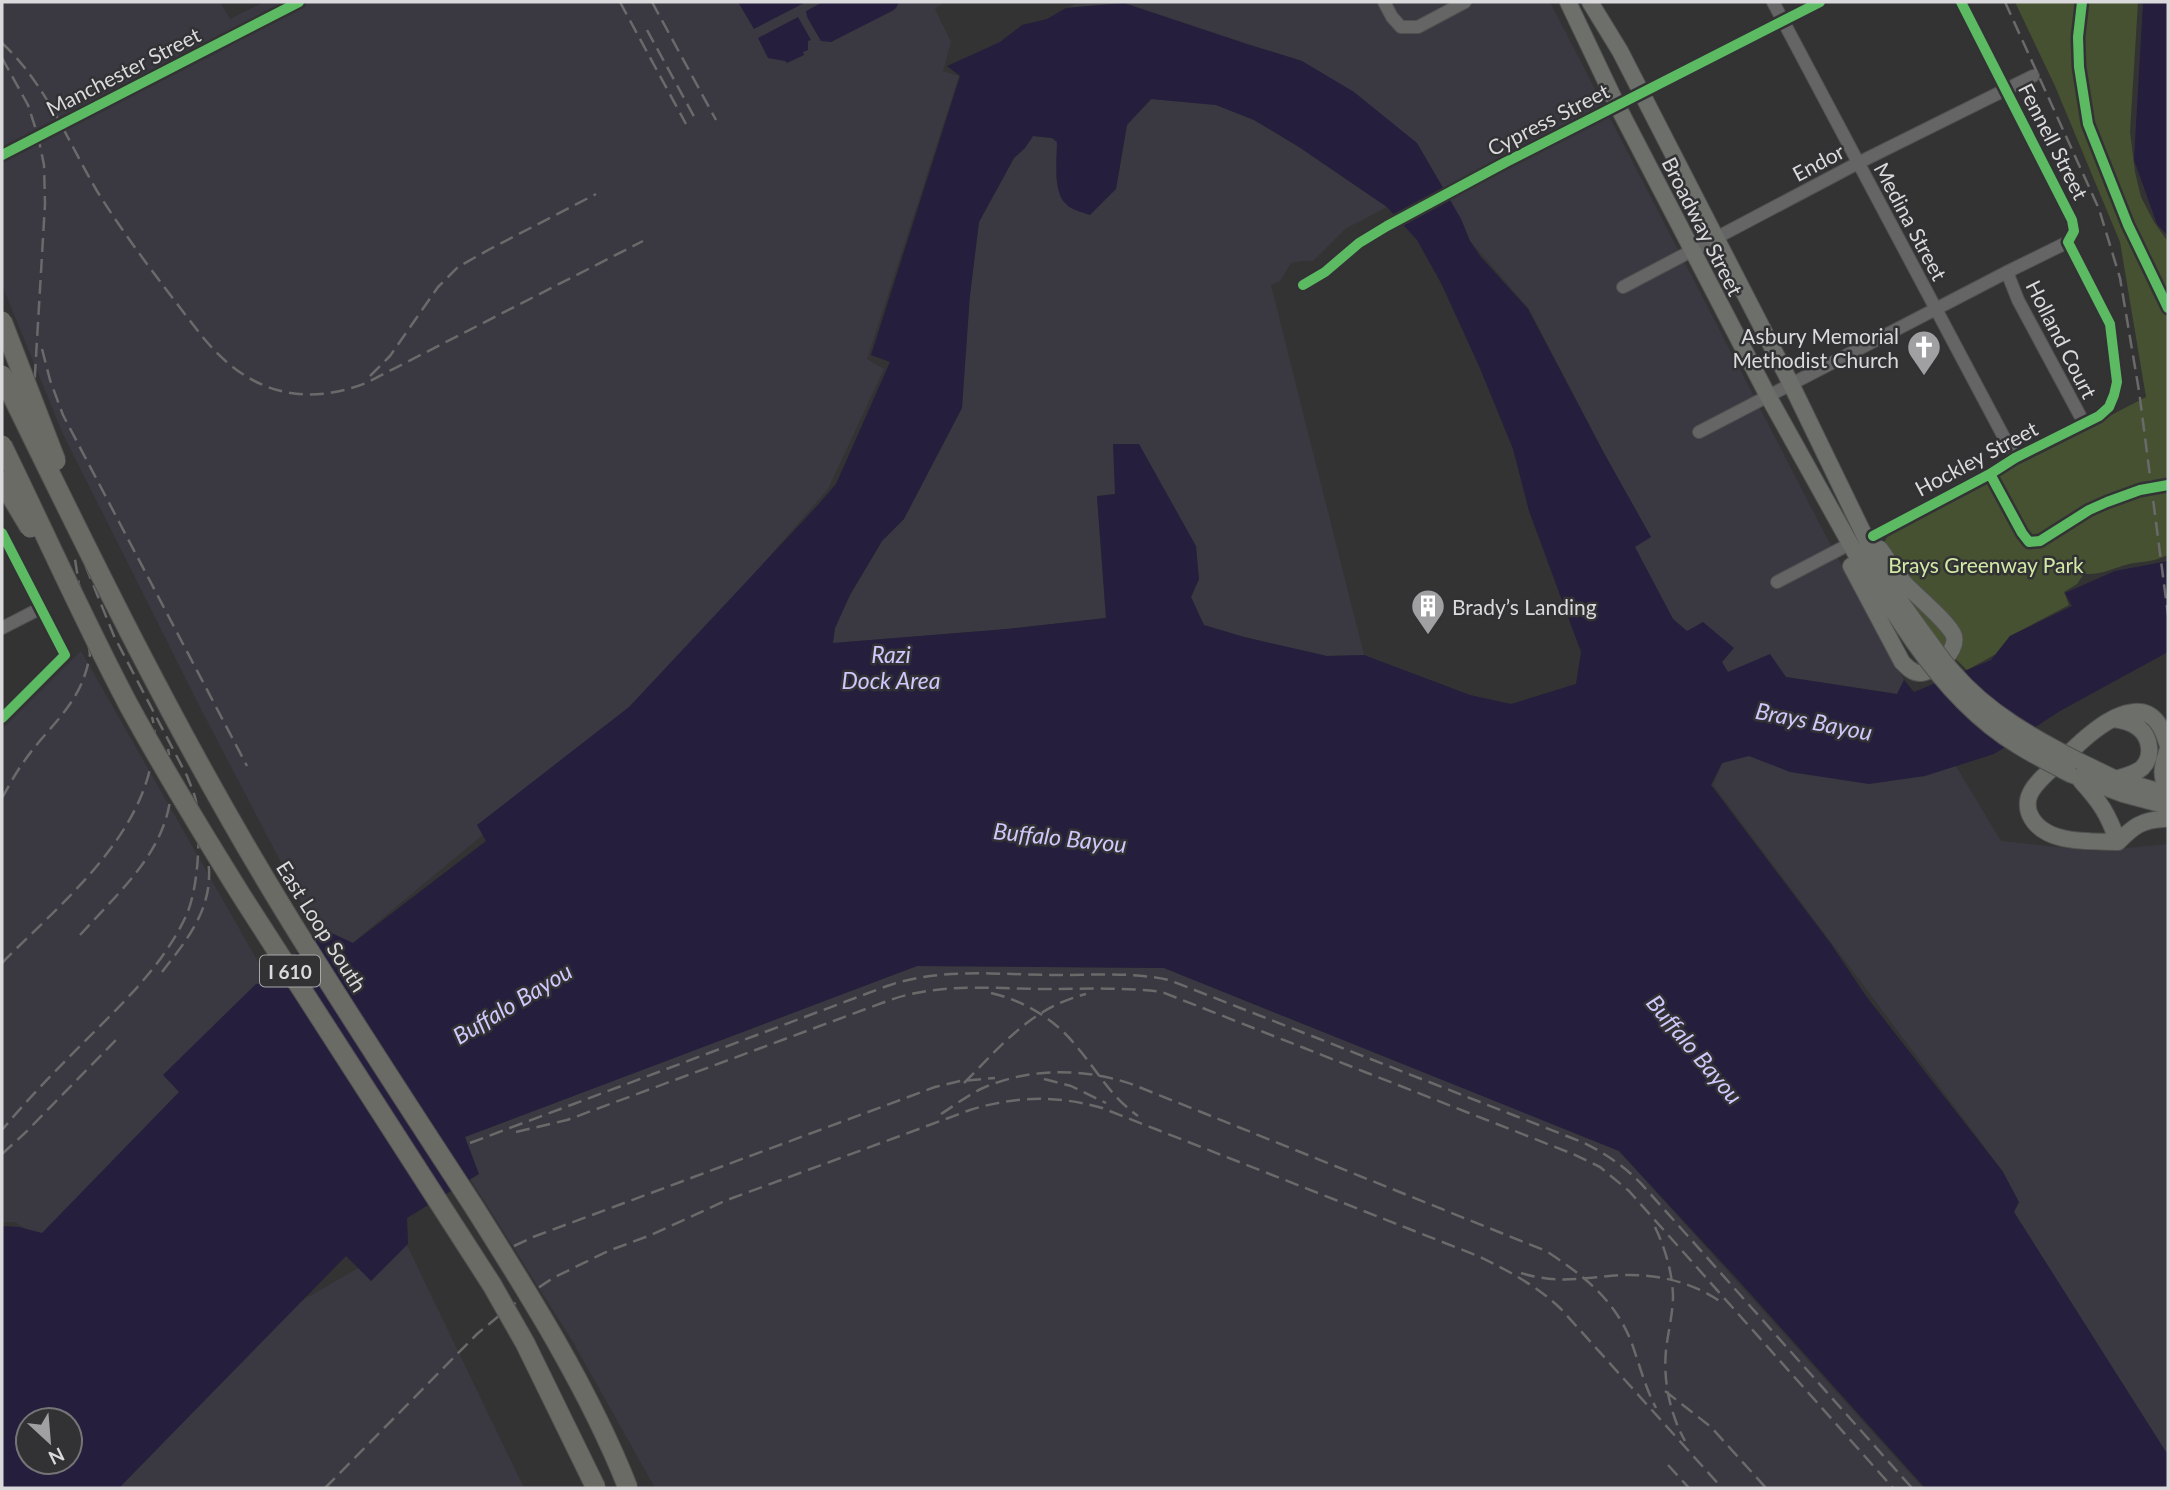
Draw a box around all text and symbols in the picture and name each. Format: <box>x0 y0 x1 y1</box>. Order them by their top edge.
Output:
street label: Manchester Street <box>42 21 205 121</box>
street label: Cypress Street <box>1483 77 1614 160</box>
street label: Fennell Street <box>2014 79 2094 204</box>
street label: Endor <box>1788 138 1848 186</box>
street label: Broadway Street <box>1657 153 1749 300</box>
street label: Medina Street <box>1869 158 1953 285</box>
street label: Holland Court <box>2021 276 2103 403</box>
place label: Asbury Memorial Methodist Church <box>1732 323 1899 372</box>
church icon: Asbury Memorial Methodist Church <box>1905 328 1943 377</box>
street label: Hockley Street <box>1911 415 2042 501</box>
park label: Brays Greenway Park <box>1888 552 2084 577</box>
building icon: Brady’s Landing <box>1409 587 1447 636</box>
place label: Brady’s Landing <box>1452 594 1597 619</box>
water label: Razi Dock Area <box>842 640 940 694</box>
water label: Brays Bayou <box>1753 696 1875 746</box>
water label: Buffalo Bayou <box>992 816 1128 858</box>
street label: East Loop South <box>272 856 372 996</box>
road number: I 610 <box>260 956 320 987</box>
water label: Buffalo Bayou <box>447 956 577 1050</box>
water label: Buffalo Bayou <box>1641 989 1749 1109</box>
north arrow <box>14 1406 84 1476</box>
text: N <box>45 1443 68 1470</box>

